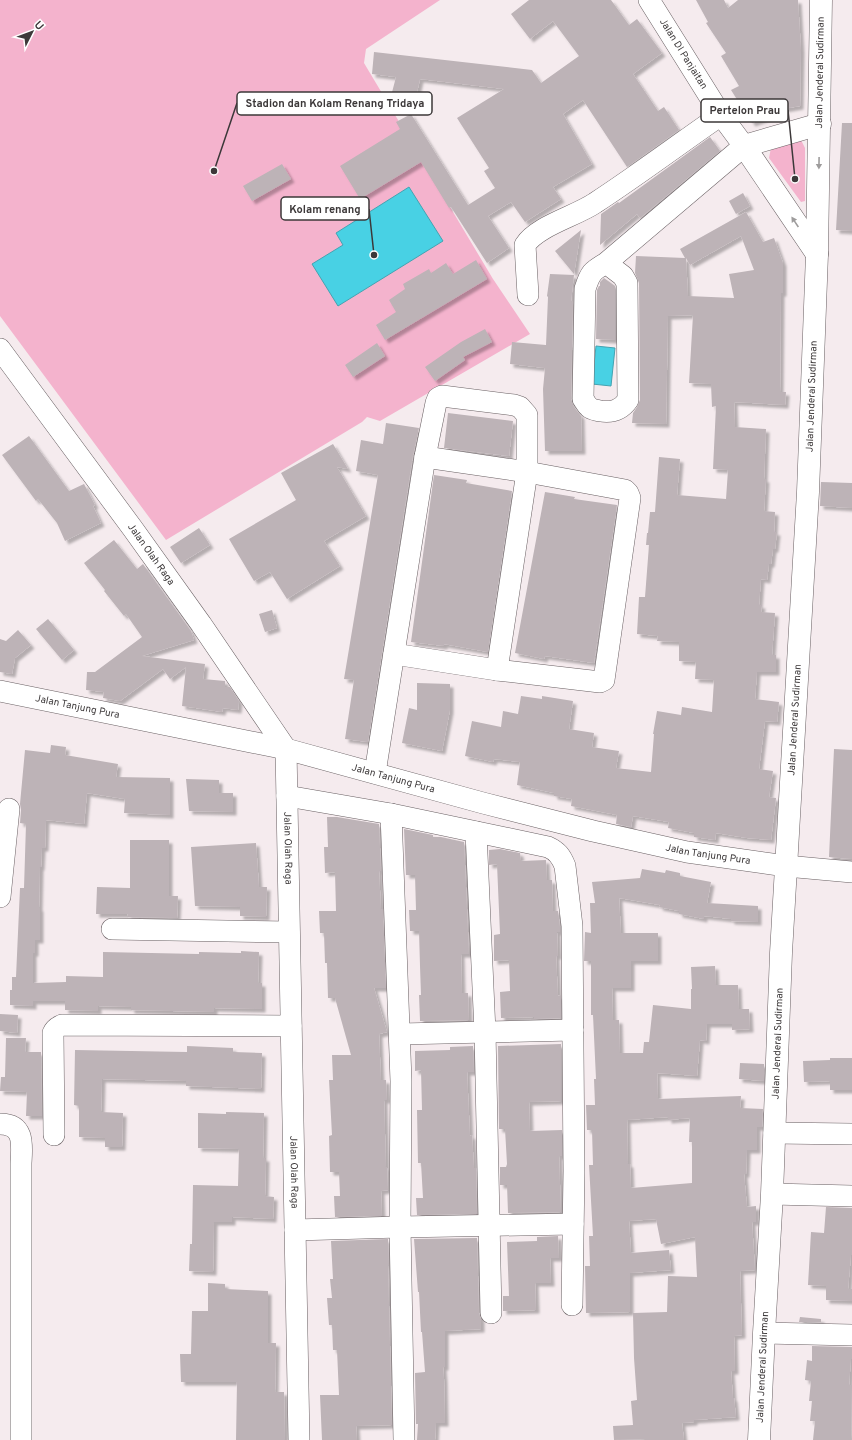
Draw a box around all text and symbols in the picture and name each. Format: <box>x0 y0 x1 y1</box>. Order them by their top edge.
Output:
north arrow <box>12 12 52 52</box>
street label: Jalan DI Panjaitan <box>656 16 710 92</box>
street label: Jalan Jenderal Sudirman <box>812 17 827 128</box>
text: U <box>31 18 47 34</box>
callout: Stadion dan Kolam Renang Tridaya <box>237 92 432 115</box>
text: Stadion dan Kolam Renang Tridaya <box>246 97 424 111</box>
callout: Pertelon Prau <box>701 99 788 122</box>
text: Pertelon Prau <box>710 104 780 118</box>
one-way arrow <box>816 157 822 170</box>
callout: Kolam renang <box>281 197 369 220</box>
text: Kolam renang <box>289 203 361 217</box>
one-way arrow <box>791 217 799 227</box>
street label: Jalan Jenderal Sudirman <box>803 340 820 452</box>
street label: Jalan Olah Raga <box>125 521 178 588</box>
street label: Jalan Jenderal Sudirman <box>785 664 804 776</box>
street label: Jalan Tanjung Pura <box>34 692 121 722</box>
street label: Jalan Tanjung Pura <box>350 761 436 796</box>
street label: Jalan Olah Raga <box>281 812 295 885</box>
street label: Jalan Tanjung Pura <box>664 841 751 867</box>
street label: Jalan Jenderal Sudirman <box>769 987 786 1100</box>
street label: Jalan Olah Raga <box>287 1136 301 1209</box>
street label: Jalan Jenderal Sudirman <box>753 1311 772 1423</box>

